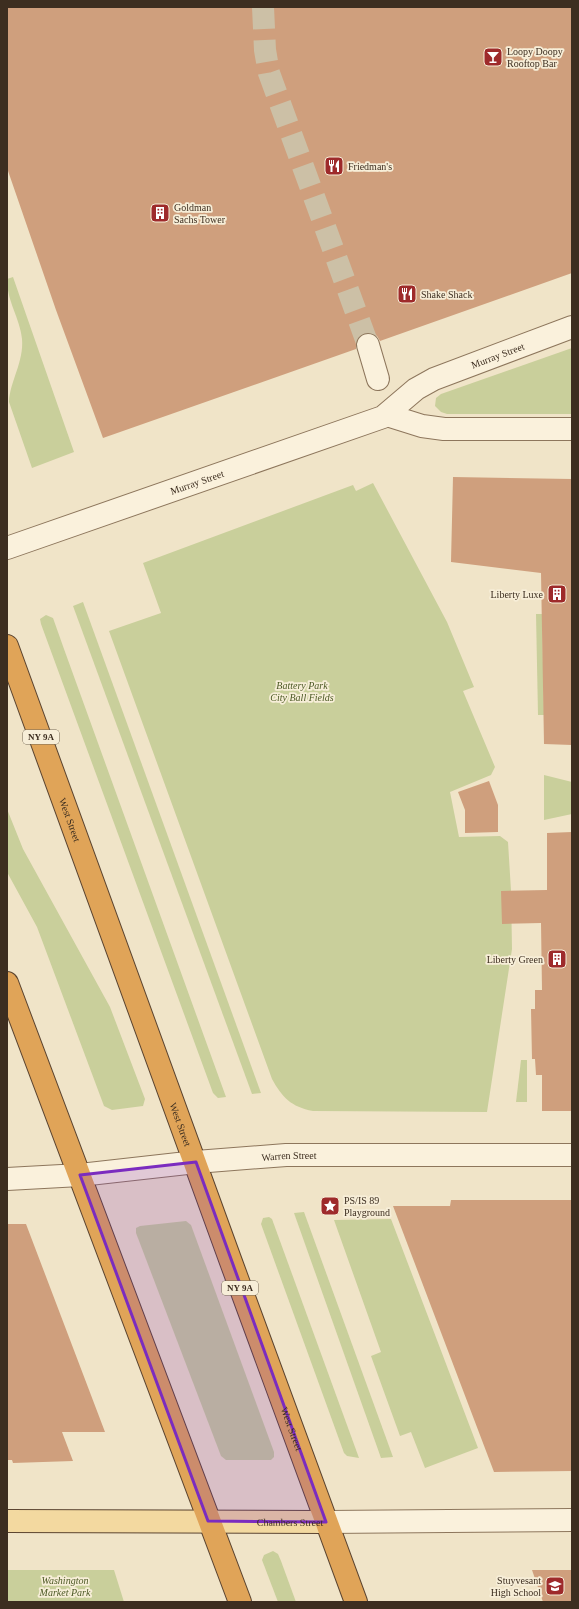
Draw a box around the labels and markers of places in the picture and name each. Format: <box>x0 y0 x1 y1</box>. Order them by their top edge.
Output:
bar icon: Loopy Doopy Rooftop Bar <box>482 46 504 68</box>
place label: Loopy Doopy Rooftop Bar <box>507 46 563 69</box>
restaurant icon: Friedman's <box>323 155 345 177</box>
place label: Friedman's <box>348 161 392 172</box>
building icon: Goldman Sachs Tower <box>149 202 171 224</box>
place label: Goldman Sachs Tower <box>174 202 226 225</box>
restaurant icon: Shake Shack <box>396 283 418 305</box>
place label: Shake Shack <box>421 289 472 300</box>
building icon: Liberty Luxe <box>546 583 568 605</box>
place label: Liberty Luxe <box>491 589 544 600</box>
building icon: Liberty Green <box>546 948 568 970</box>
place label: Liberty Green <box>487 954 543 965</box>
place icon: PS/IS 89 Playground <box>319 1195 341 1217</box>
place label: PS/IS 89 Playground <box>344 1195 390 1218</box>
place label: Stuyvesant High School <box>491 1575 541 1598</box>
school or university icon: Stuyvesant High School <box>544 1575 566 1597</box>

